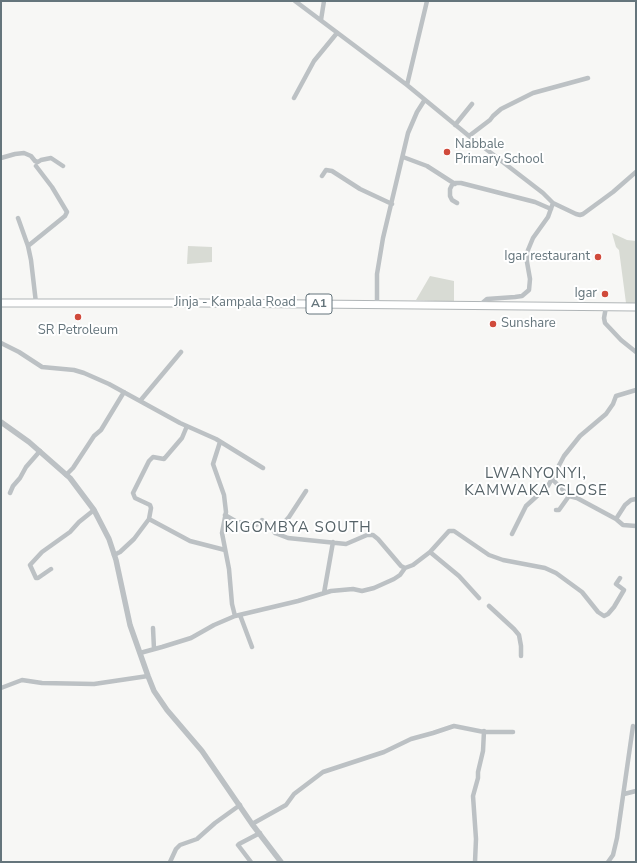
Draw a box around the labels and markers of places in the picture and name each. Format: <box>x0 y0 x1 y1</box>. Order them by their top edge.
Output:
place label: Nabbale Primary School <box>455 137 544 168</box>
marker: Nabbale Primary School <box>442 147 452 157</box>
place label: Igar restaurant <box>504 249 590 265</box>
marker: Igar restaurant <box>593 252 603 262</box>
place label: Igar <box>575 286 597 302</box>
marker: Igar <box>600 289 610 299</box>
marker: SR Petroleum <box>73 312 83 322</box>
place label: Sunshare <box>501 316 556 332</box>
marker: Sunshare <box>488 319 498 329</box>
place label: SR Petroleum <box>38 323 118 339</box>

